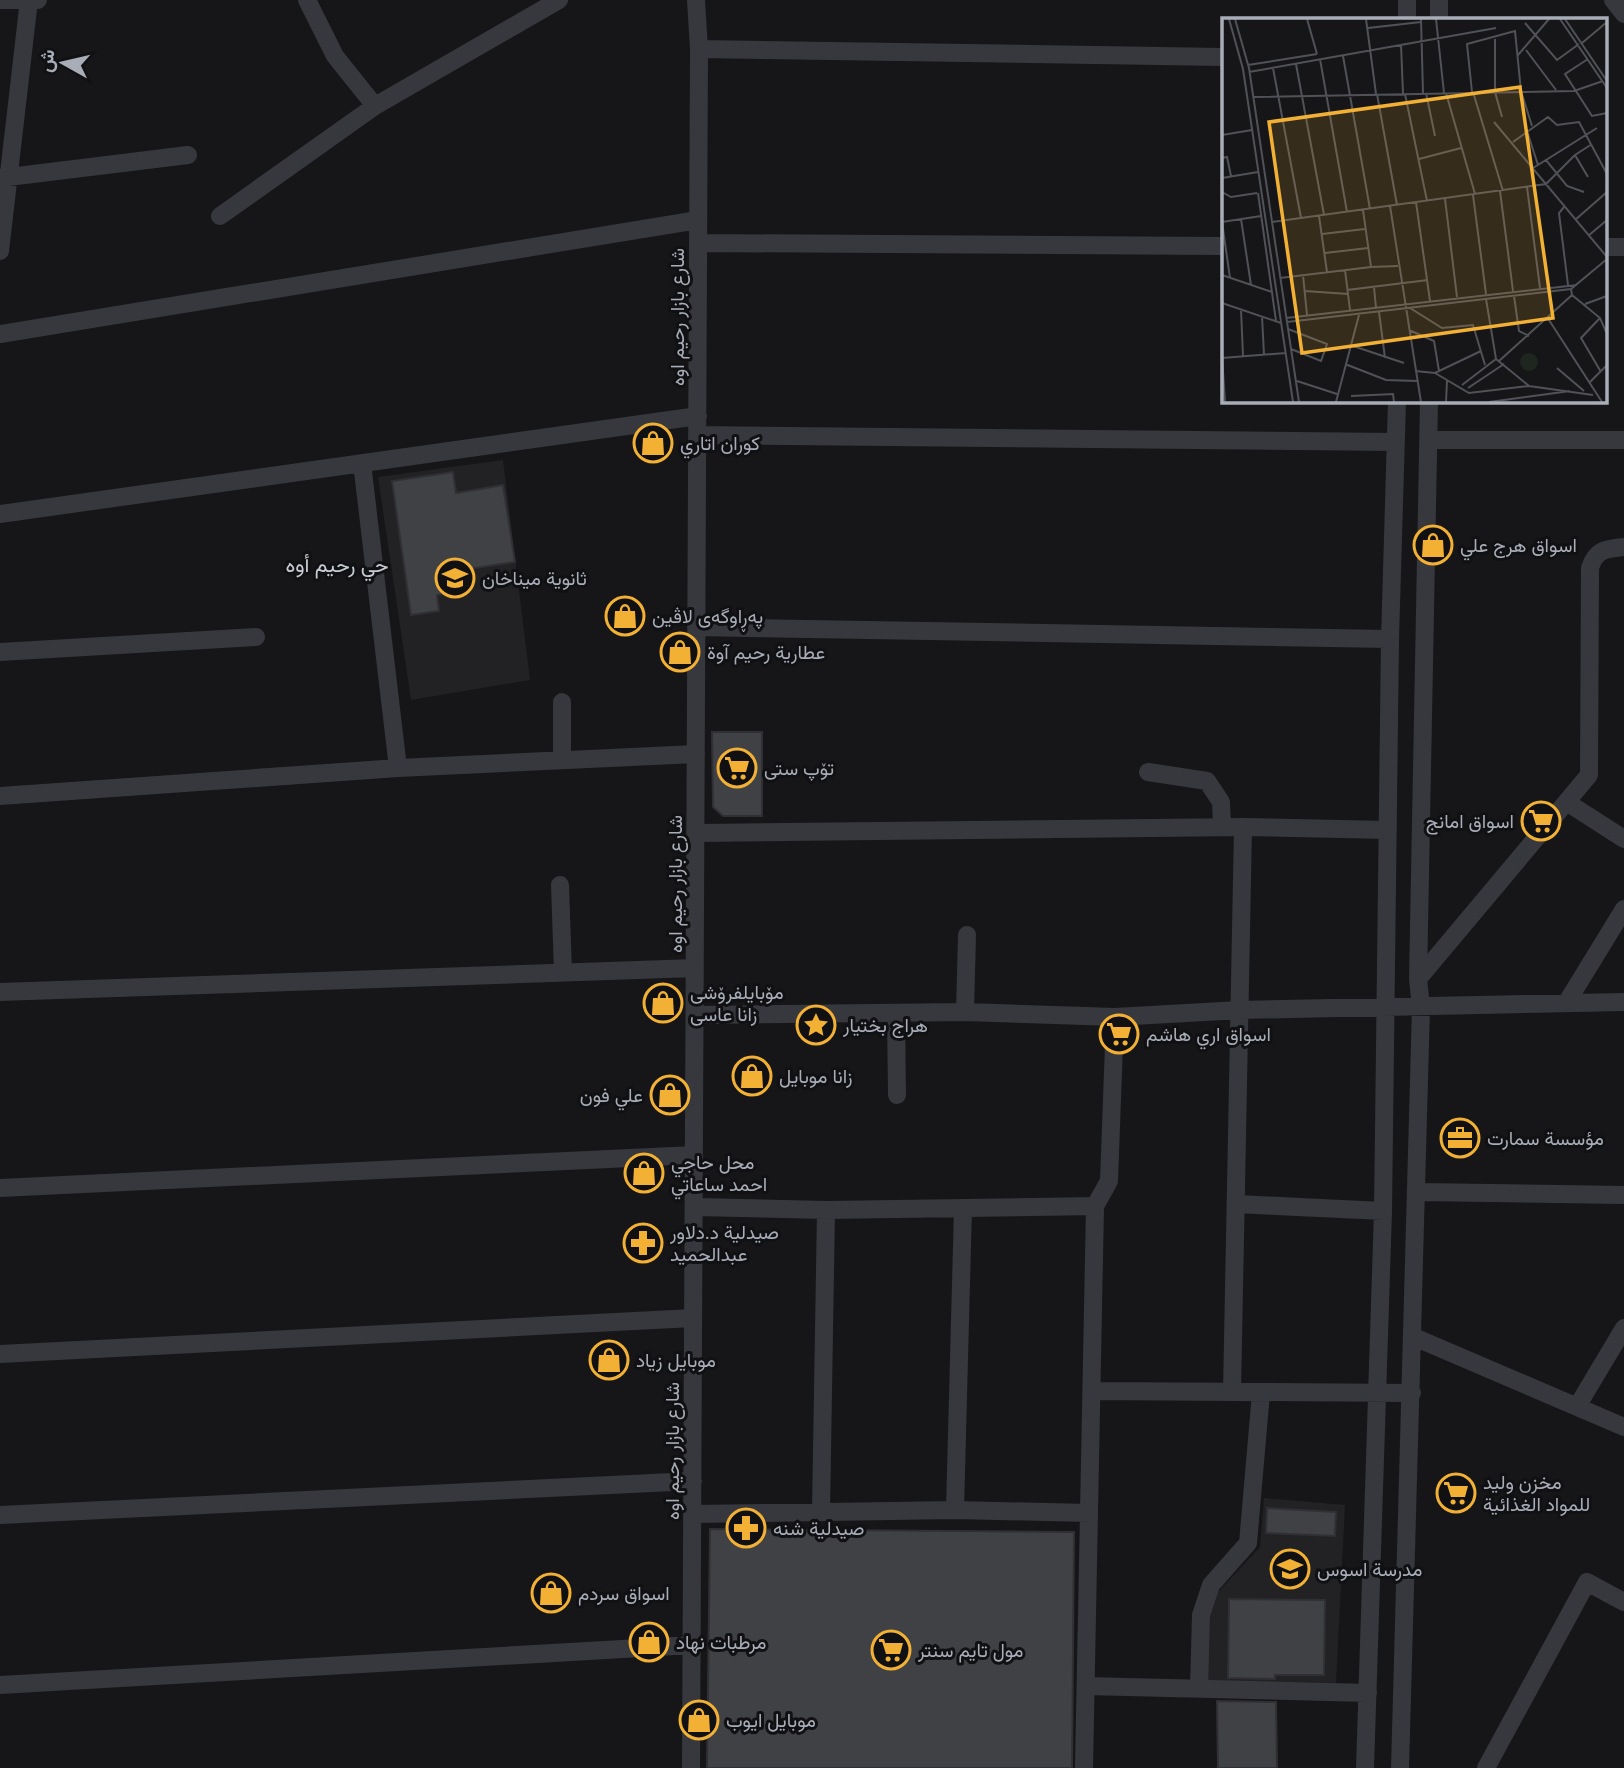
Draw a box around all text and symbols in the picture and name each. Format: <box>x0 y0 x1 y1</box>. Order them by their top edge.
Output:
inset map <box>1222 18 1606 402</box>
north arrow <box>28 28 98 98</box>
text: ش <box>32 47 61 74</box>
street label: شارع بازار رحيم اوه <box>664 248 690 386</box>
shop icon: كوران اتاري <box>632 422 674 464</box>
place label: كوران اتاري <box>680 430 760 459</box>
shop icon: اسواق هرج علي <box>1412 524 1454 566</box>
place label: اسواق هرج علي <box>1460 532 1577 561</box>
district label: حي رحيم أوه <box>285 550 389 582</box>
school or university icon: ثانوية ميناخان <box>434 557 476 599</box>
place label: ثانوية ميناخان <box>482 565 587 591</box>
shop icon: پەڕاوگەی لاڤین <box>604 595 646 637</box>
place label: پەڕاوگەی لاڤین <box>652 603 763 632</box>
shop icon: عطارية رحيم آوة <box>659 631 701 673</box>
place label: عطارية رحيم آوة <box>707 639 825 665</box>
supermarket icon: تۆپ ستی <box>716 747 758 789</box>
place label: تۆپ ستی <box>764 755 834 782</box>
supermarket icon: اسواق امانج <box>1520 800 1562 842</box>
place label: اسواق امانج <box>1426 808 1514 835</box>
street label: شارع بازار رحيم اوه <box>662 815 688 953</box>
place label: مۆبایلفرۆشی زانا عاسی <box>690 979 784 1027</box>
shop icon: مۆبایلفرۆشی زانا عاسی <box>642 982 684 1024</box>
place icon: هراج بختيار <box>795 1004 837 1046</box>
place label: هراج بختيار <box>842 1012 928 1038</box>
supermarket icon: اسواق اري هاشم <box>1098 1013 1140 1055</box>
place label: اسواق اري هاشم <box>1146 1021 1271 1050</box>
shop icon: زانا موبايل <box>731 1055 773 1097</box>
place label: زانا موبايل <box>779 1063 852 1089</box>
shop icon: علي فون <box>649 1074 691 1116</box>
place label: علي فون <box>580 1082 643 1111</box>
office icon: مؤسسة سمارت <box>1439 1117 1481 1159</box>
place label: مؤسسة سمارت <box>1487 1125 1604 1151</box>
place label: محل حاجي احمد ساعاتي <box>671 1149 767 1200</box>
shop icon: محل حاجي احمد ساعاتي <box>623 1152 665 1194</box>
place label: صيدلية د.دلاور عبدالحميد <box>669 1219 779 1267</box>
pharmacy icon: صيدلية د.دلاور عبدالحميد <box>622 1222 664 1264</box>
shop icon: موبايل زياد <box>588 1339 630 1381</box>
place label: موبايل زياد <box>636 1347 716 1373</box>
street label: شارع بازار رحيم اوه <box>659 1382 685 1520</box>
place label: مخزن وليد للمواد الغذائية <box>1483 1469 1590 1517</box>
supermarket icon: مخزن وليد للمواد الغذائية <box>1435 1472 1477 1514</box>
pharmacy icon: صيدلية شنه <box>725 1507 767 1549</box>
place label: صيدلية شنه <box>773 1515 864 1541</box>
school or university icon: مدرسة اسوس <box>1269 1548 1311 1590</box>
place label: مدرسة اسوس <box>1317 1556 1422 1582</box>
shop icon: اسواق سردم <box>530 1572 572 1614</box>
place label: اسواق سردم <box>578 1580 670 1606</box>
shop icon: مرطبات نهاد <box>628 1621 670 1663</box>
place label: مرطبات نهاد <box>676 1629 766 1655</box>
supermarket icon: مول تايم سنتر <box>870 1629 912 1671</box>
place label: مول تايم سنتر <box>917 1637 1023 1663</box>
shop icon: موبايل ايوب <box>678 1699 720 1741</box>
place label: موبايل ايوب <box>726 1707 816 1733</box>

